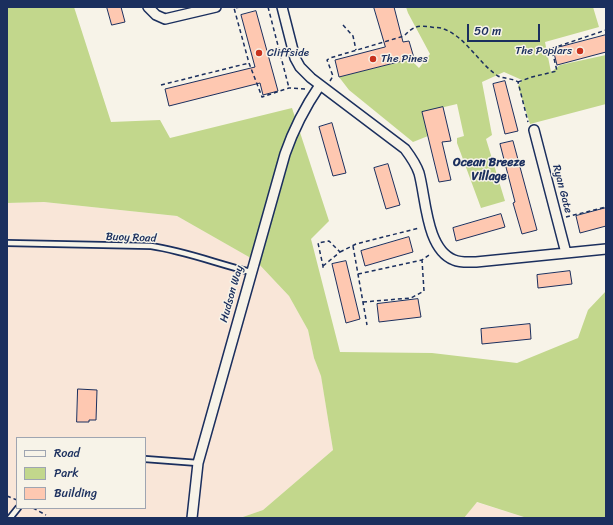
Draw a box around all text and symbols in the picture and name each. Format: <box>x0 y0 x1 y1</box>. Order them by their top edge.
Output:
scale bar <box>469 16 542 42</box>
text: 50 m <box>474 20 501 42</box>
place label: The Poplars <box>515 44 572 58</box>
place label: Cliffside <box>267 46 309 60</box>
marker: The Poplars <box>575 46 585 56</box>
marker: Cliffside <box>254 48 264 58</box>
place label: The Pines <box>381 52 428 66</box>
marker: The Pines <box>368 54 378 64</box>
district label: Ocean Breeze Village <box>453 156 525 184</box>
street label: Ryan Gate <box>549 163 575 215</box>
street label: Buoy Road <box>105 231 157 245</box>
street label: Hudson Way <box>218 264 246 324</box>
legend <box>16 437 146 509</box>
text: Road <box>54 442 80 464</box>
text: Park <box>54 462 79 484</box>
text: Building <box>54 482 97 504</box>

